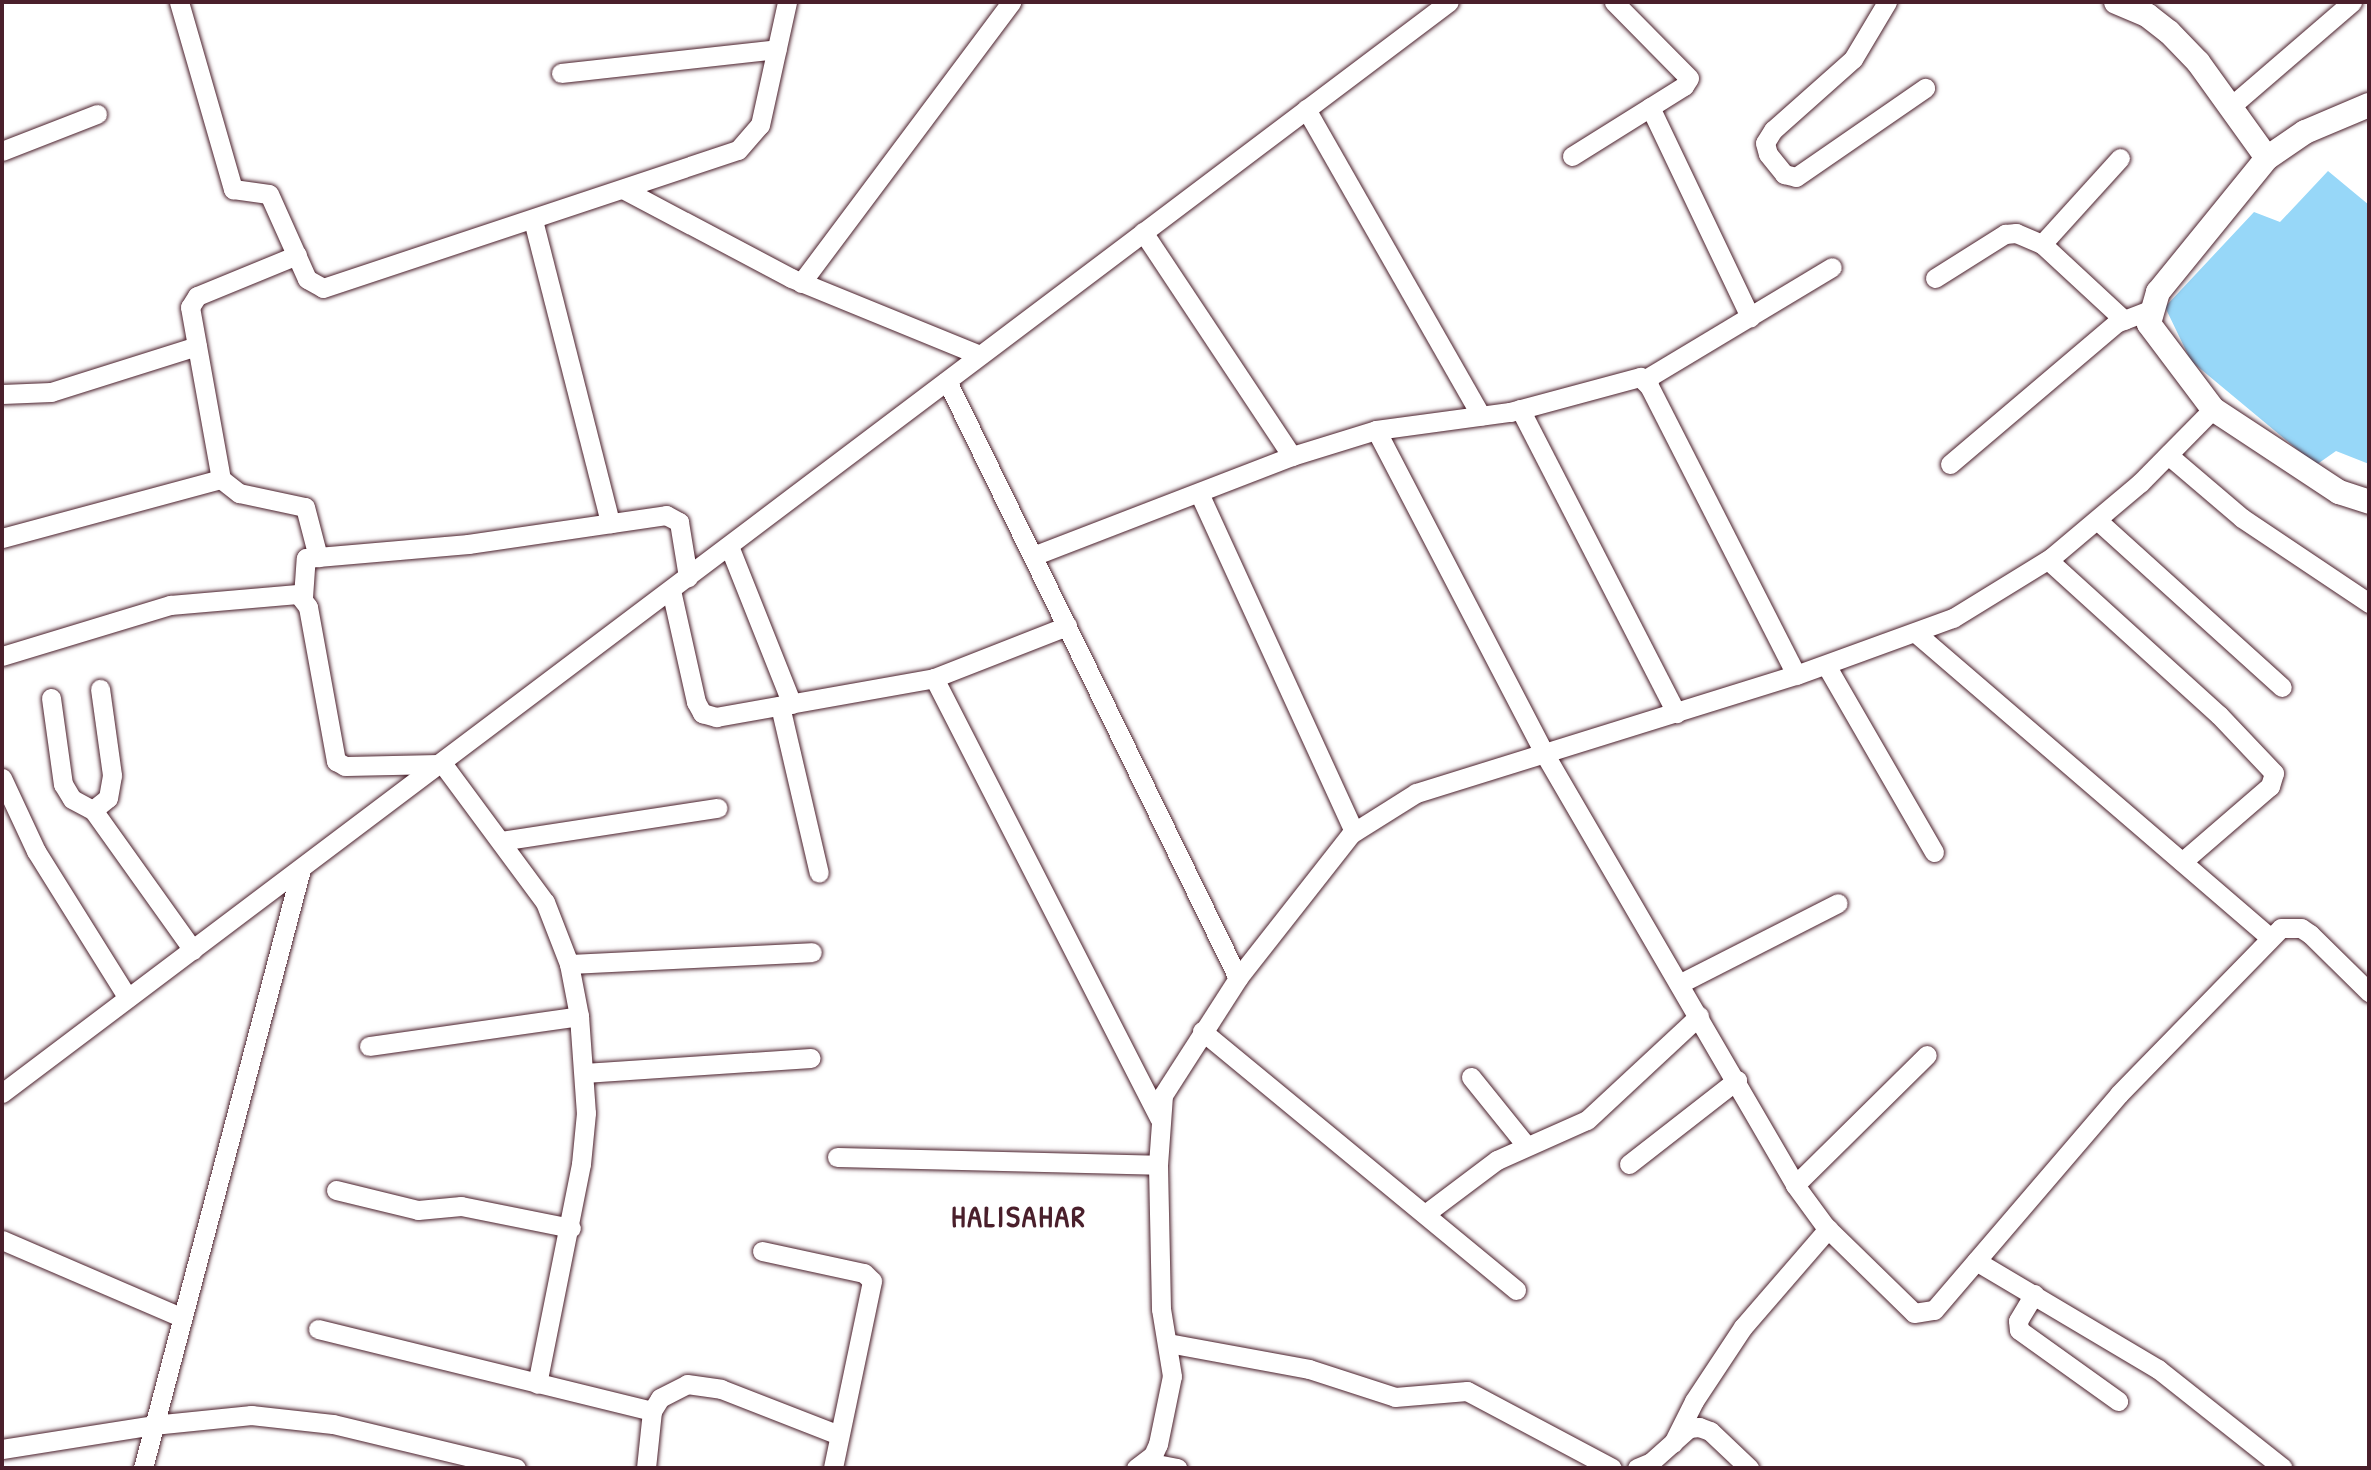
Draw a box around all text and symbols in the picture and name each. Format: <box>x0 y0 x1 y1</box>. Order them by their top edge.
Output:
district label: HALISAHAR <box>952 1198 1086 1234</box>

